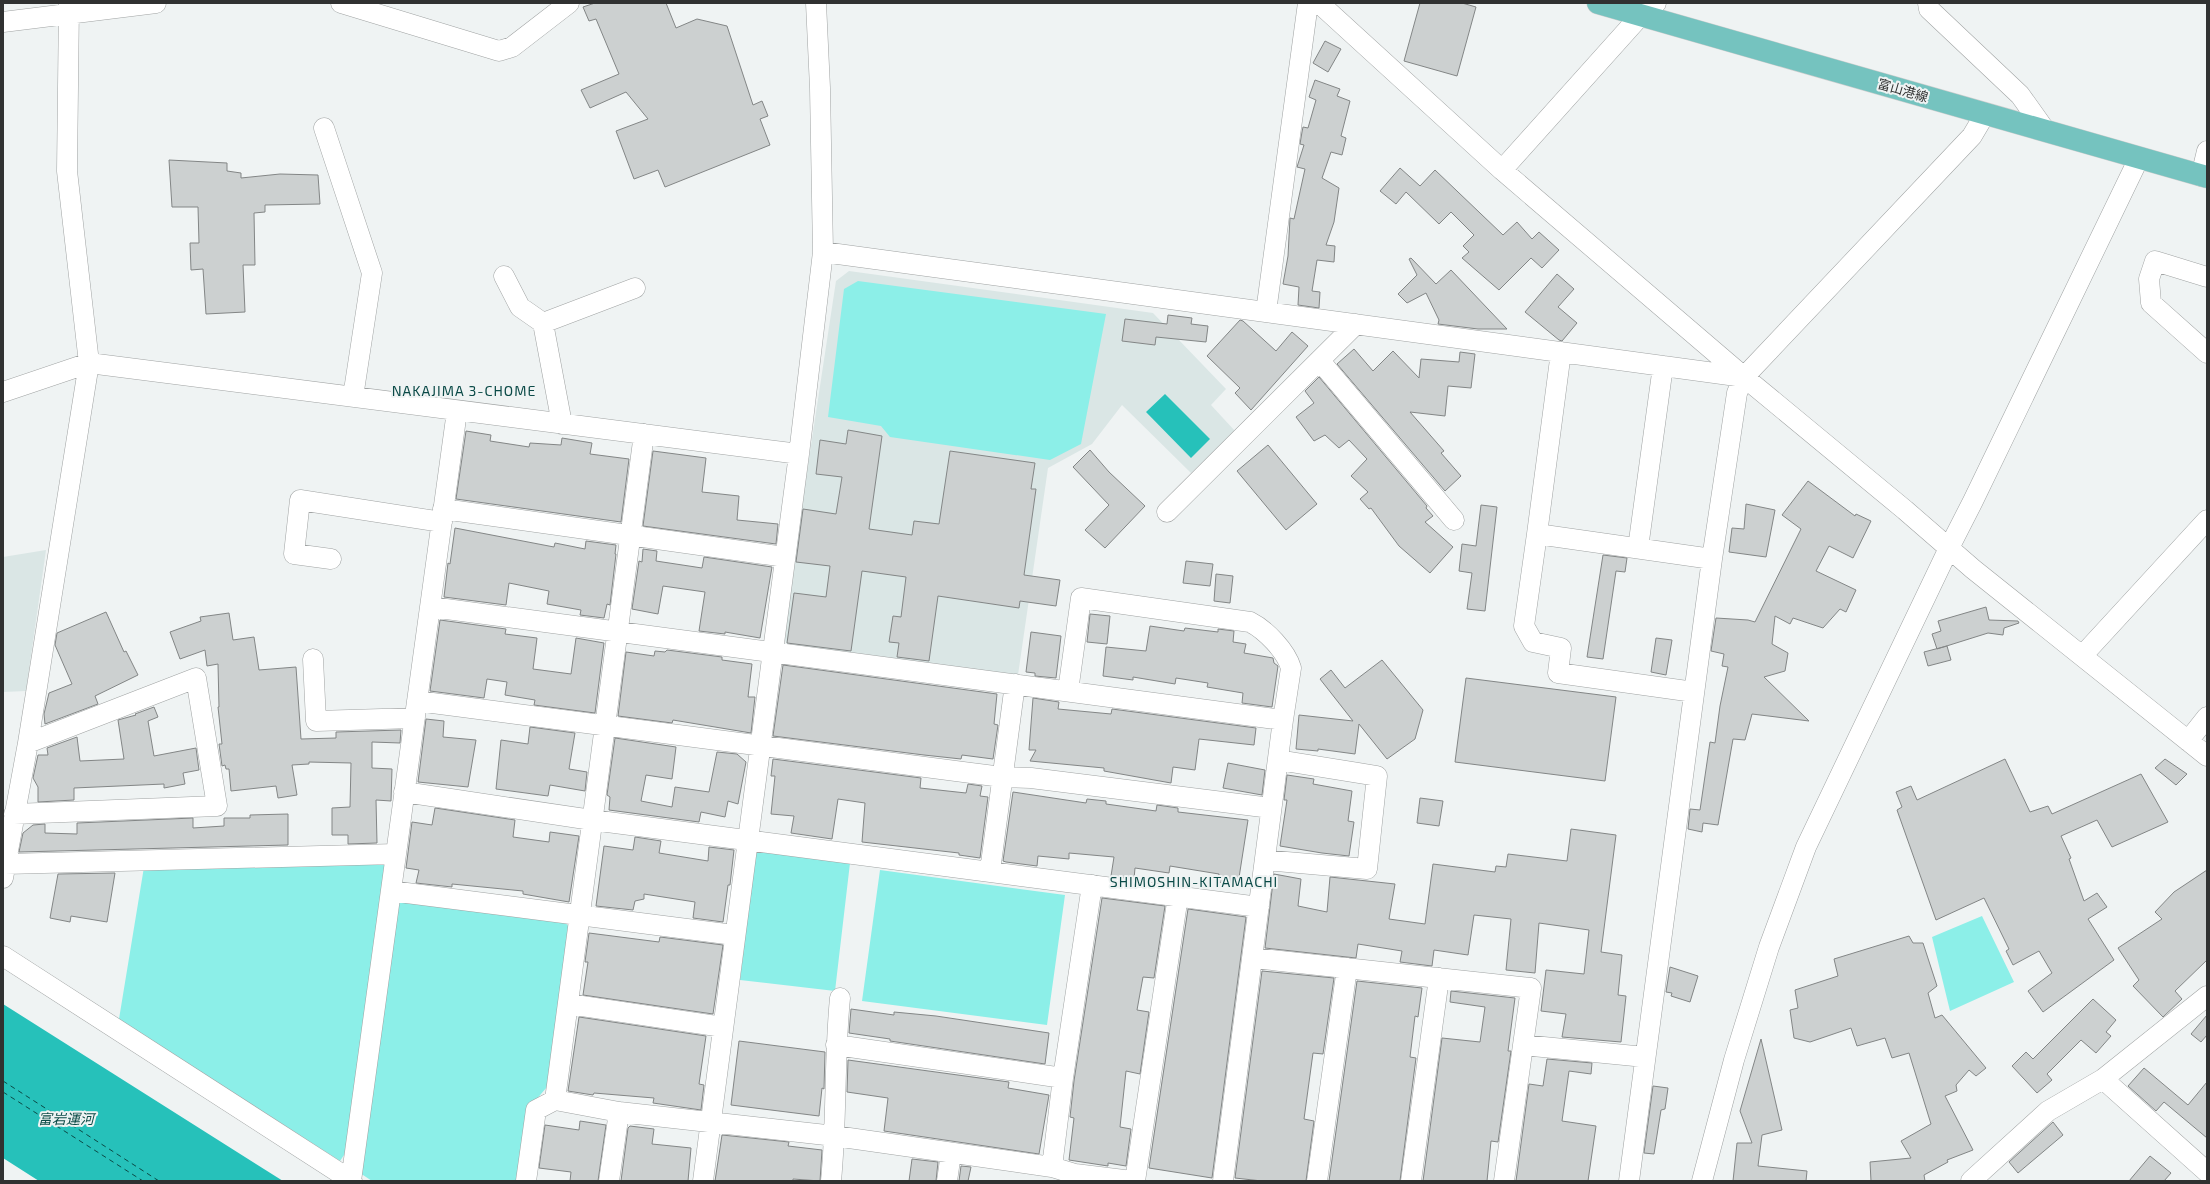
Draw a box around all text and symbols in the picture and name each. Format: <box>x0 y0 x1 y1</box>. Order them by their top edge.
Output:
street label: 富山港線 <box>1876 75 1930 105</box>
district label: NAKAJIMA 3-CHOME <box>392 382 536 399</box>
district label: SHIMOSHIN-KITAMACHI <box>1110 873 1278 890</box>
water label: 富岩運河 <box>38 1110 97 1127</box>

